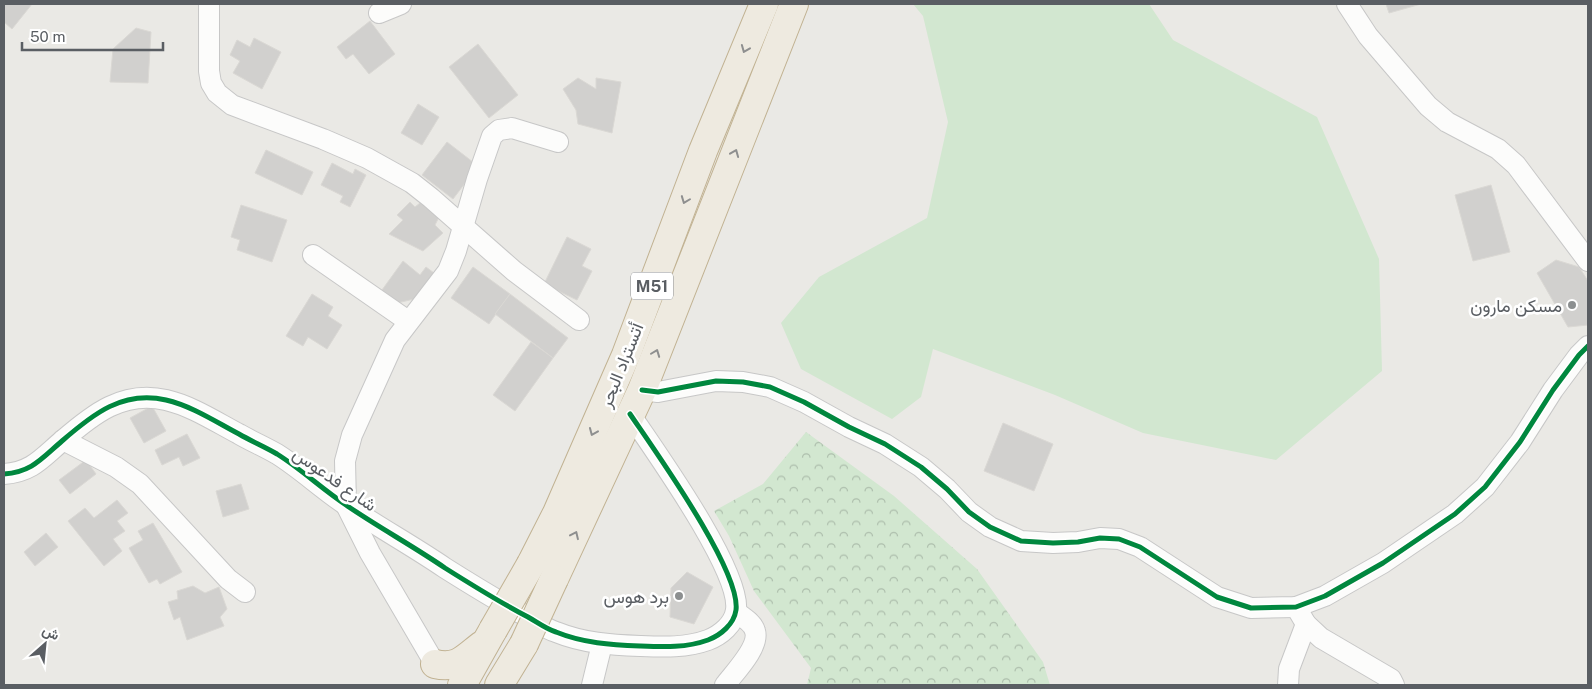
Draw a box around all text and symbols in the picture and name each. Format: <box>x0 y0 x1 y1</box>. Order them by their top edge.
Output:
scale bar <box>22 20 164 52</box>
text: 50 m <box>30 28 65 45</box>
one-way arrow <box>741 44 751 53</box>
one-way arrow <box>729 149 739 158</box>
one-way arrow <box>681 195 691 204</box>
road number: M51 <box>631 272 673 300</box>
place label: مسكن مارون <box>1470 295 1562 317</box>
marker: مسكن مارون <box>1566 299 1578 311</box>
street label: أتستراد البحر <box>594 320 648 412</box>
one-way arrow <box>650 350 660 358</box>
one-way arrow <box>589 427 599 436</box>
street label: شارع فدعوس <box>288 443 381 517</box>
one-way arrow <box>569 531 579 540</box>
place label: برد هوس <box>603 586 669 608</box>
marker: برد هوس <box>673 590 685 602</box>
north arrow <box>20 619 70 669</box>
text: ش <box>39 621 62 644</box>

